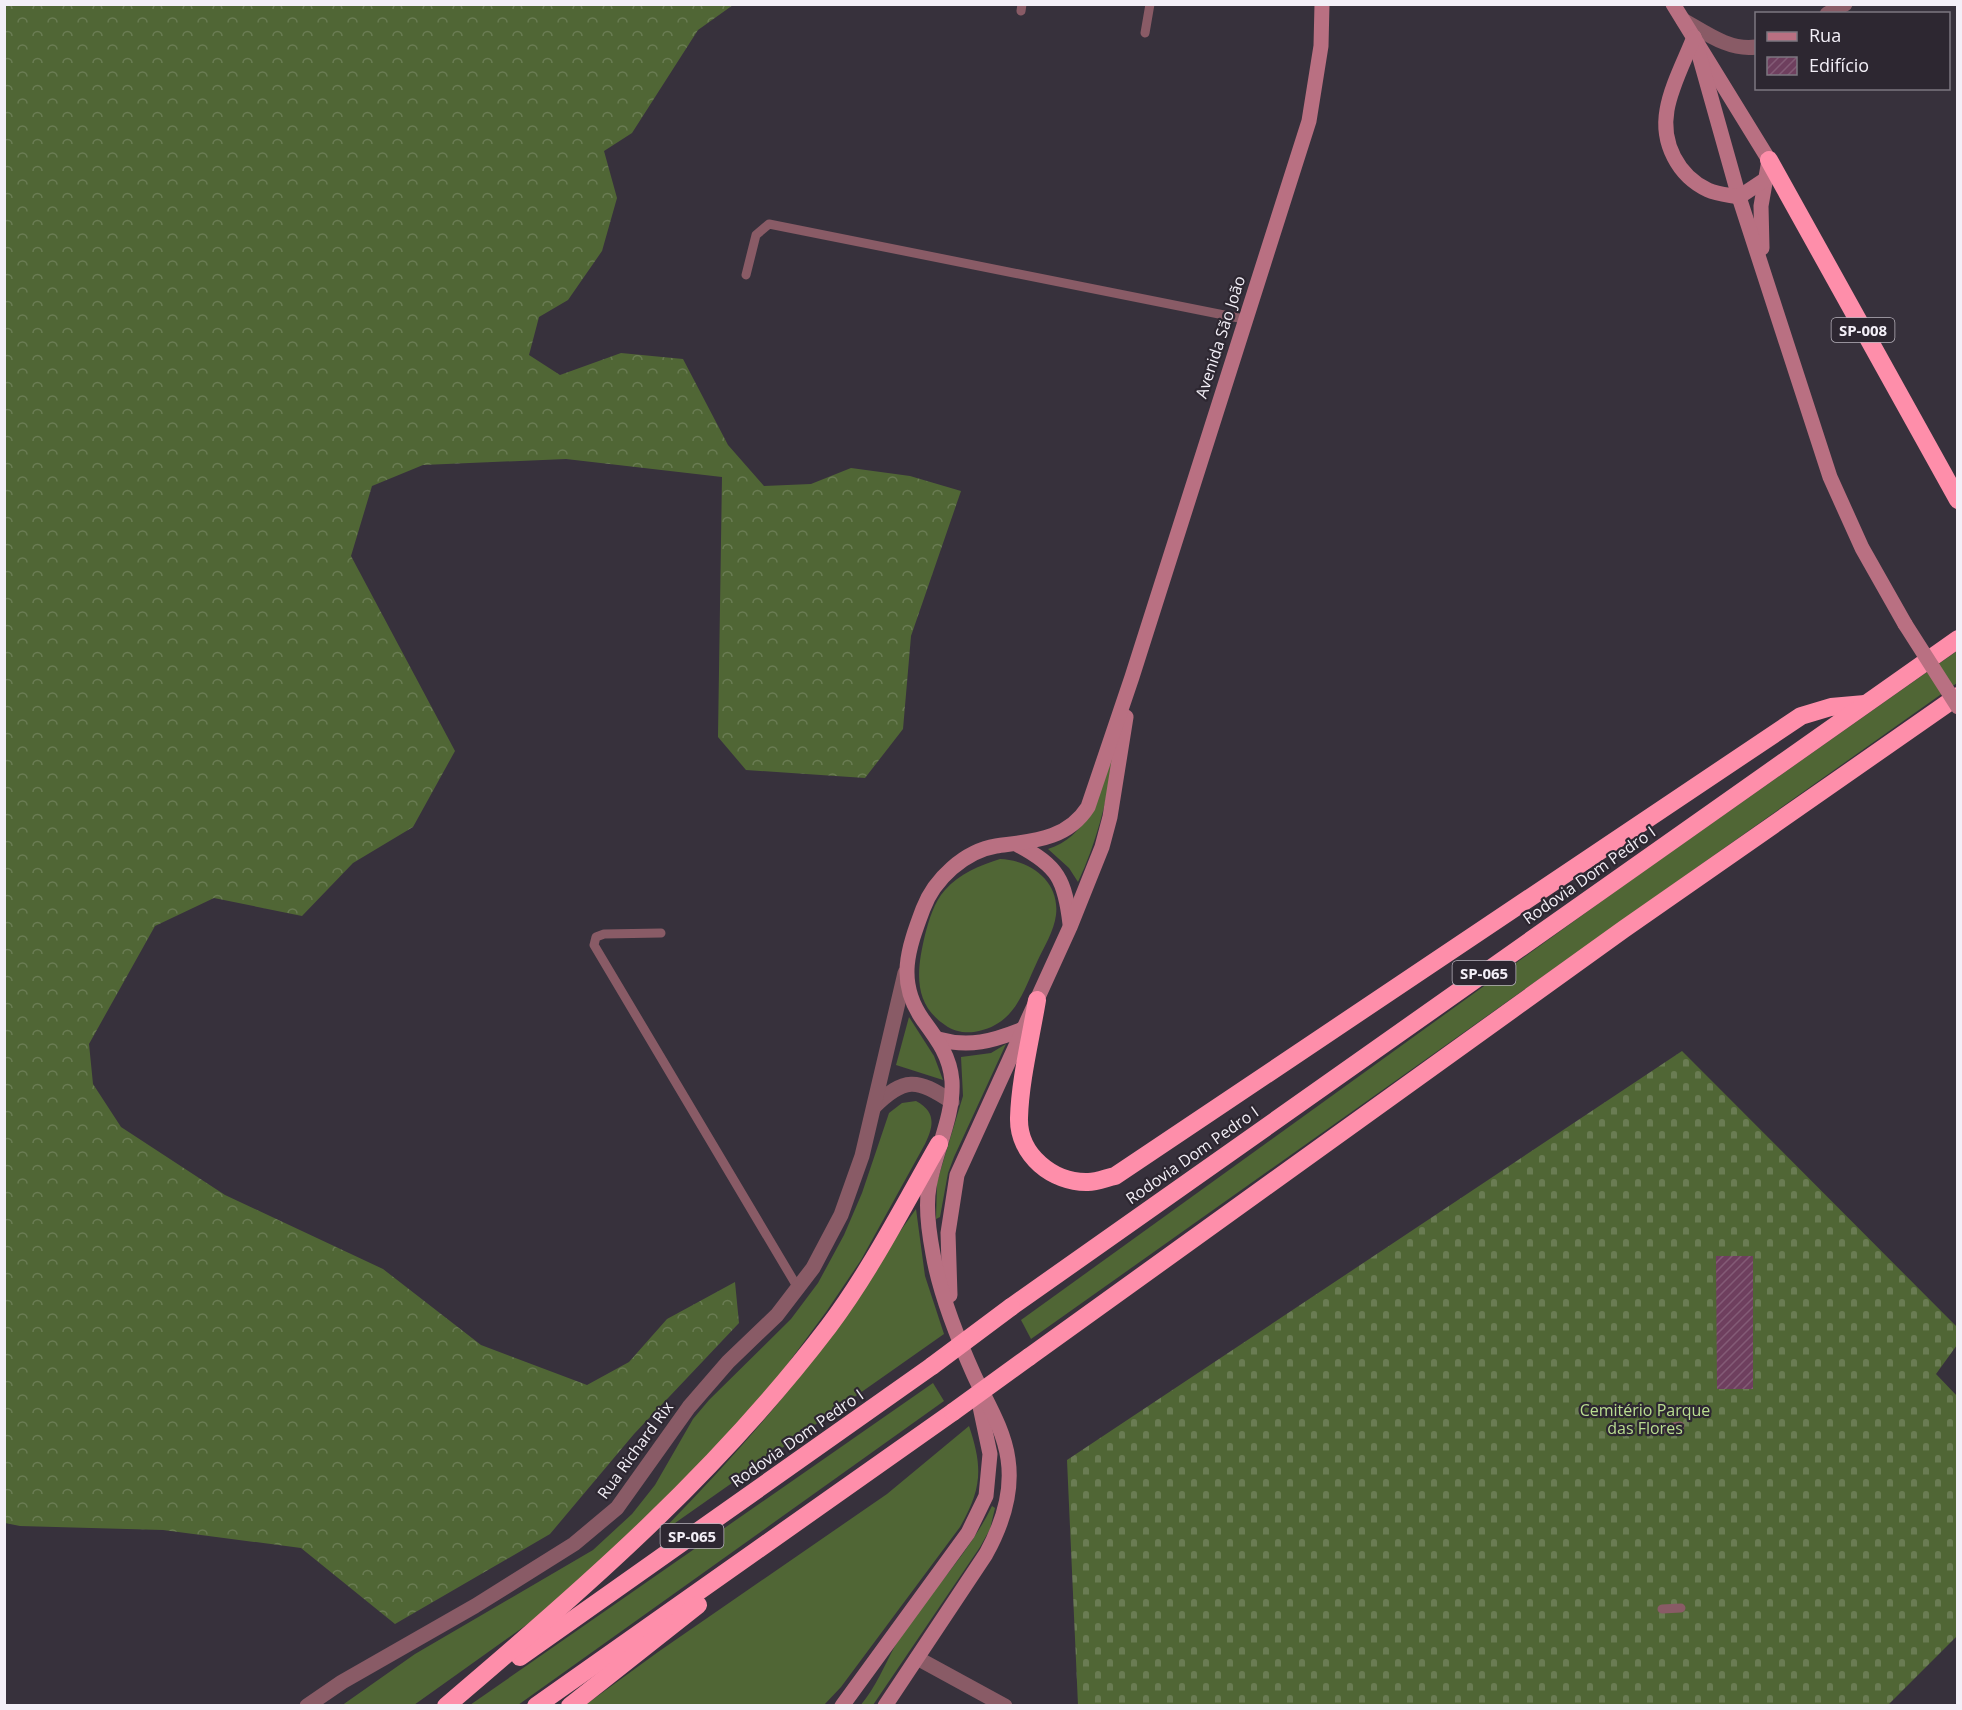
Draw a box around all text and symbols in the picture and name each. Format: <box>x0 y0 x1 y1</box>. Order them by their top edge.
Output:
legend <box>1755 12 1950 90</box>
text: Rua <box>1809 23 1841 47</box>
text: Edifício <box>1809 53 1869 77</box>
street label: Avenida São João <box>1190 273 1250 401</box>
road number: SP-008 <box>1832 318 1894 342</box>
street label: Rodovia Dom Pedro I <box>1518 821 1660 929</box>
road number: SP-065 <box>1452 961 1516 985</box>
street label: Rodovia Dom Pedro I <box>1121 1101 1263 1209</box>
street label: Rodovia Dom Pedro I <box>726 1384 868 1492</box>
street label: Rua Richard Rix <box>592 1396 678 1503</box>
park label: Cemitério Parque das Flores <box>1580 1399 1710 1439</box>
road number: SP-065 <box>660 1524 724 1548</box>

